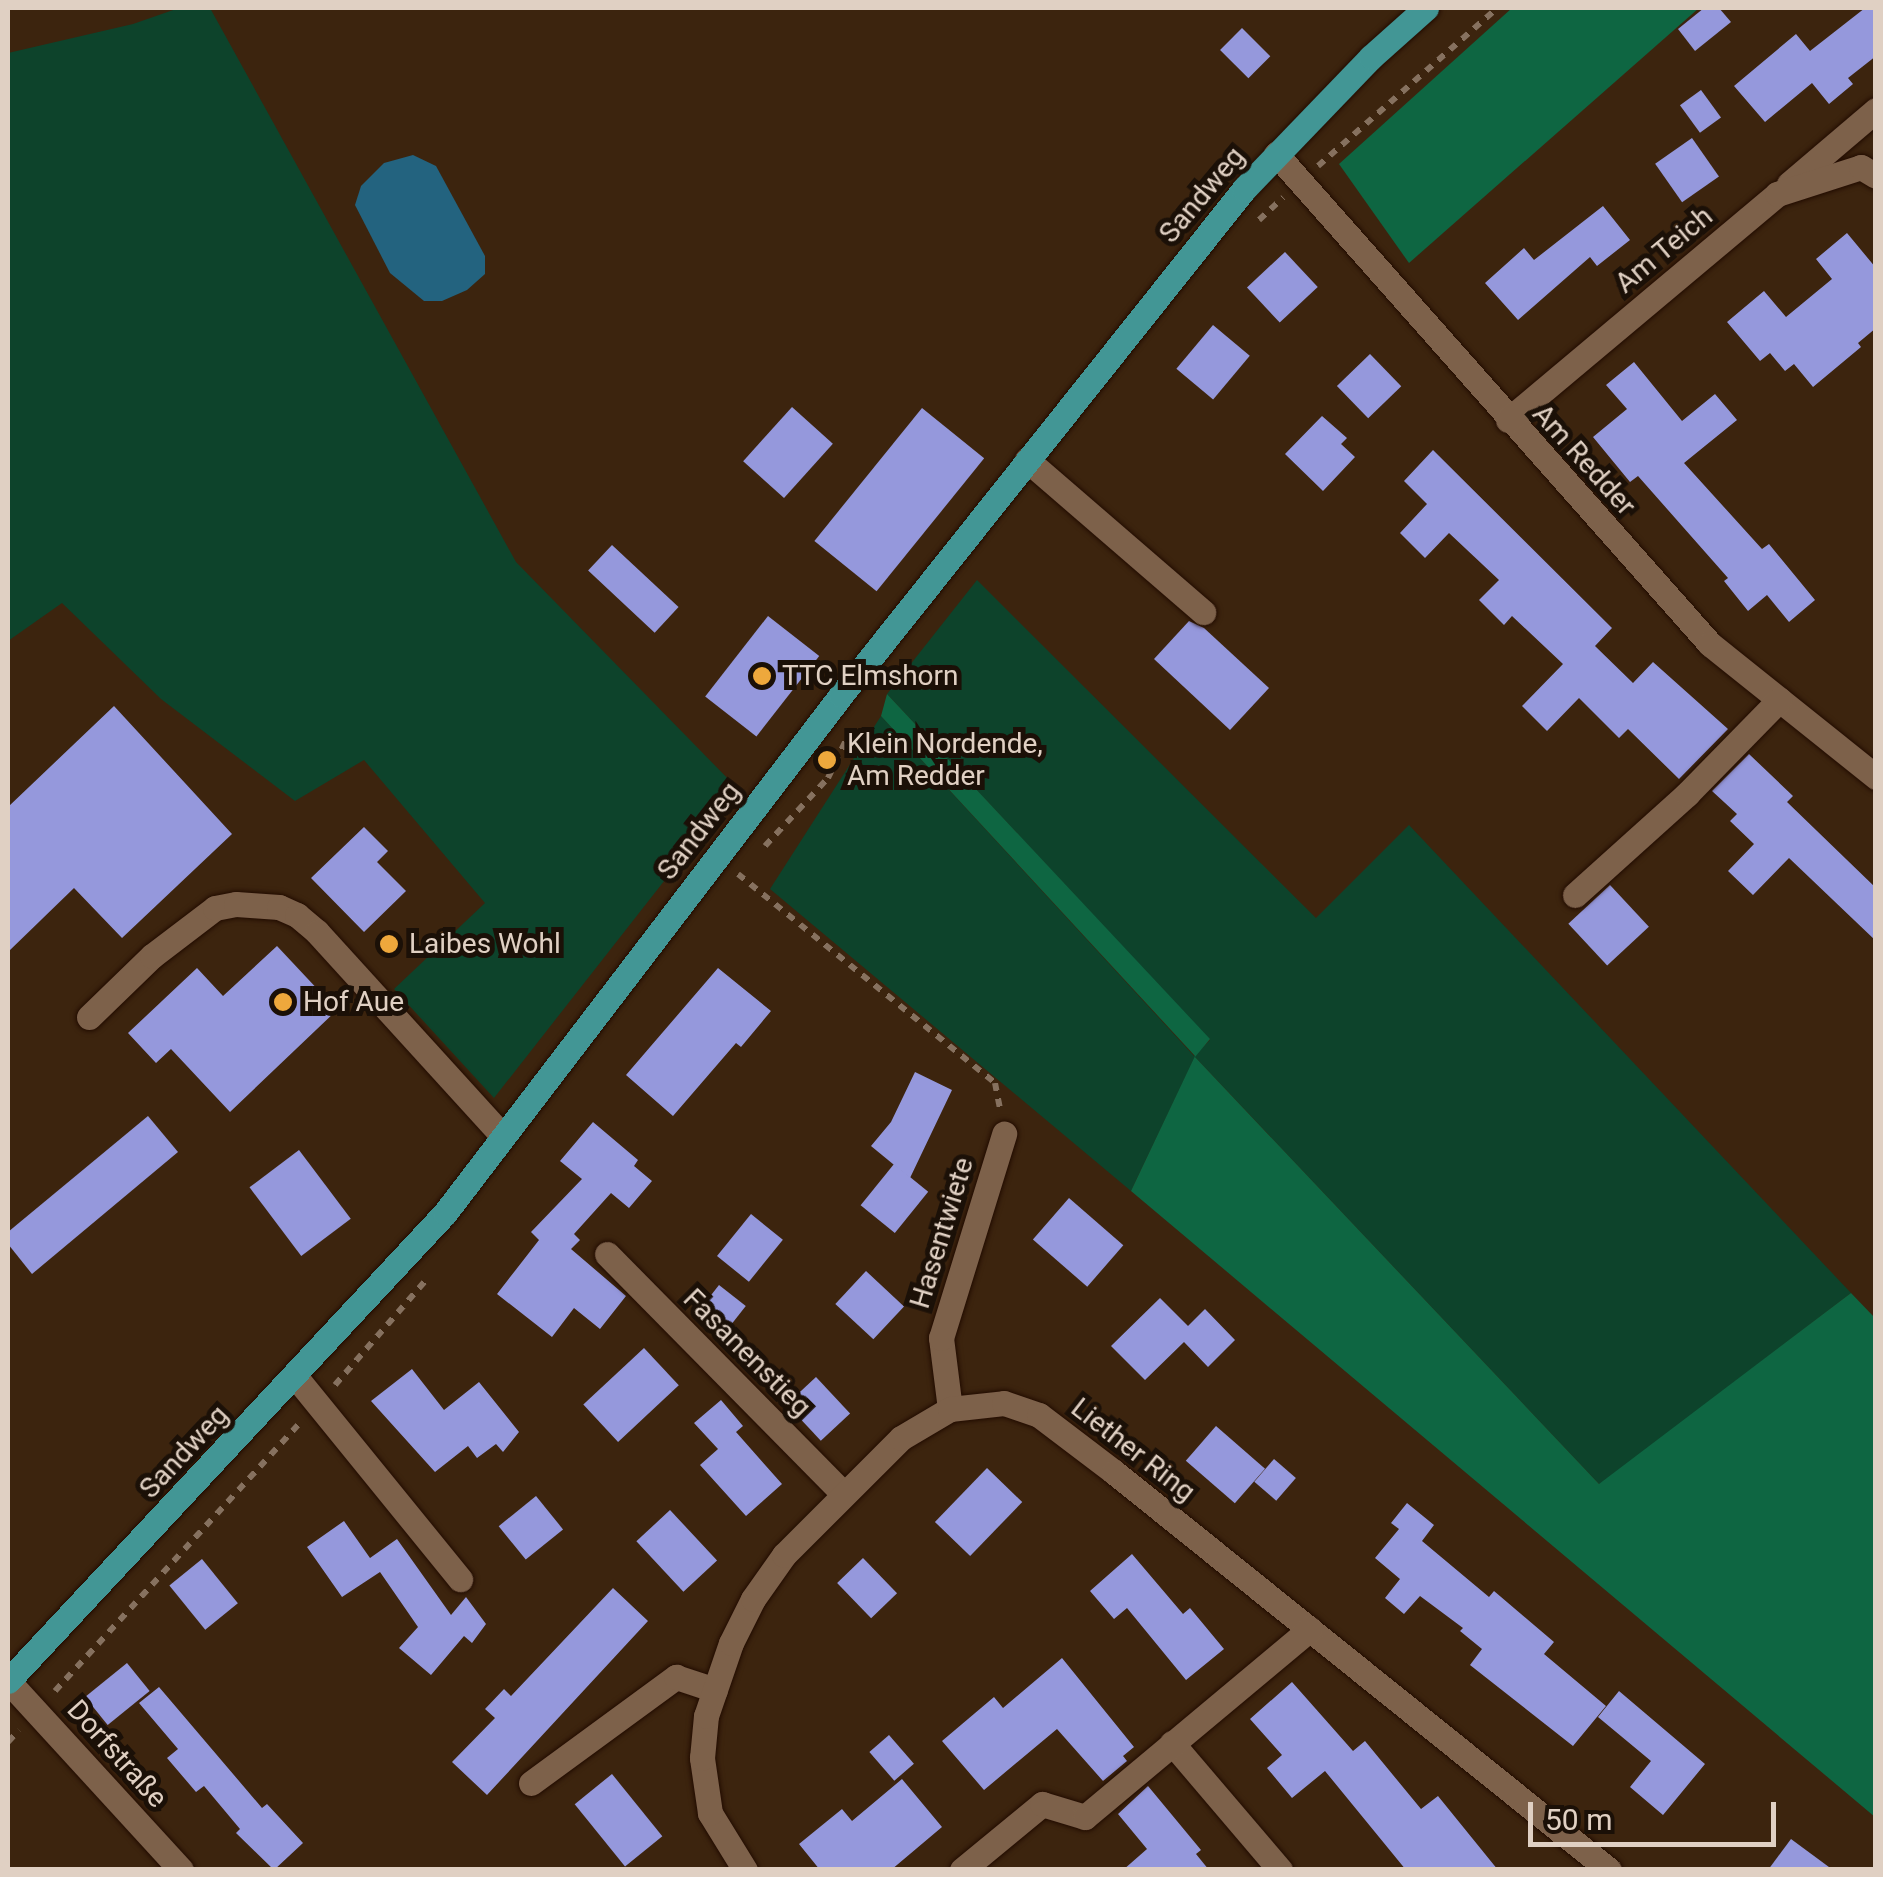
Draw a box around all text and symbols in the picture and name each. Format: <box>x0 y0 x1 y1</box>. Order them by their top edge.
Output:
street label: Sandweg <box>1152 140 1252 250</box>
street label: Am Teich <box>1608 200 1720 300</box>
street label: Am Redder <box>1525 398 1643 522</box>
place label: TTC Elmshorn <box>782 659 958 693</box>
marker: TTC Elmshorn <box>751 665 773 687</box>
place label: Klein Nordende, Am Redder <box>847 727 1043 793</box>
marker: Klein Nordende, Am Redder <box>816 749 838 771</box>
street label: Sandweg <box>650 775 748 887</box>
place label: Laibes Wohl <box>409 927 561 961</box>
marker: Laibes Wohl <box>378 933 400 955</box>
place label: Hof Aue <box>303 985 404 1019</box>
marker: Hof Aue <box>272 991 294 1013</box>
street label: Hasentwiete <box>903 1154 981 1312</box>
street label: Fasanenstieg <box>676 1282 818 1424</box>
street label: Liether Ring <box>1064 1391 1202 1509</box>
street label: Sandweg <box>133 1399 235 1505</box>
street label: Dorfstraße <box>60 1693 174 1815</box>
scale bar <box>1533 1782 1780 1844</box>
text: 50 m <box>1545 1802 1612 1837</box>

